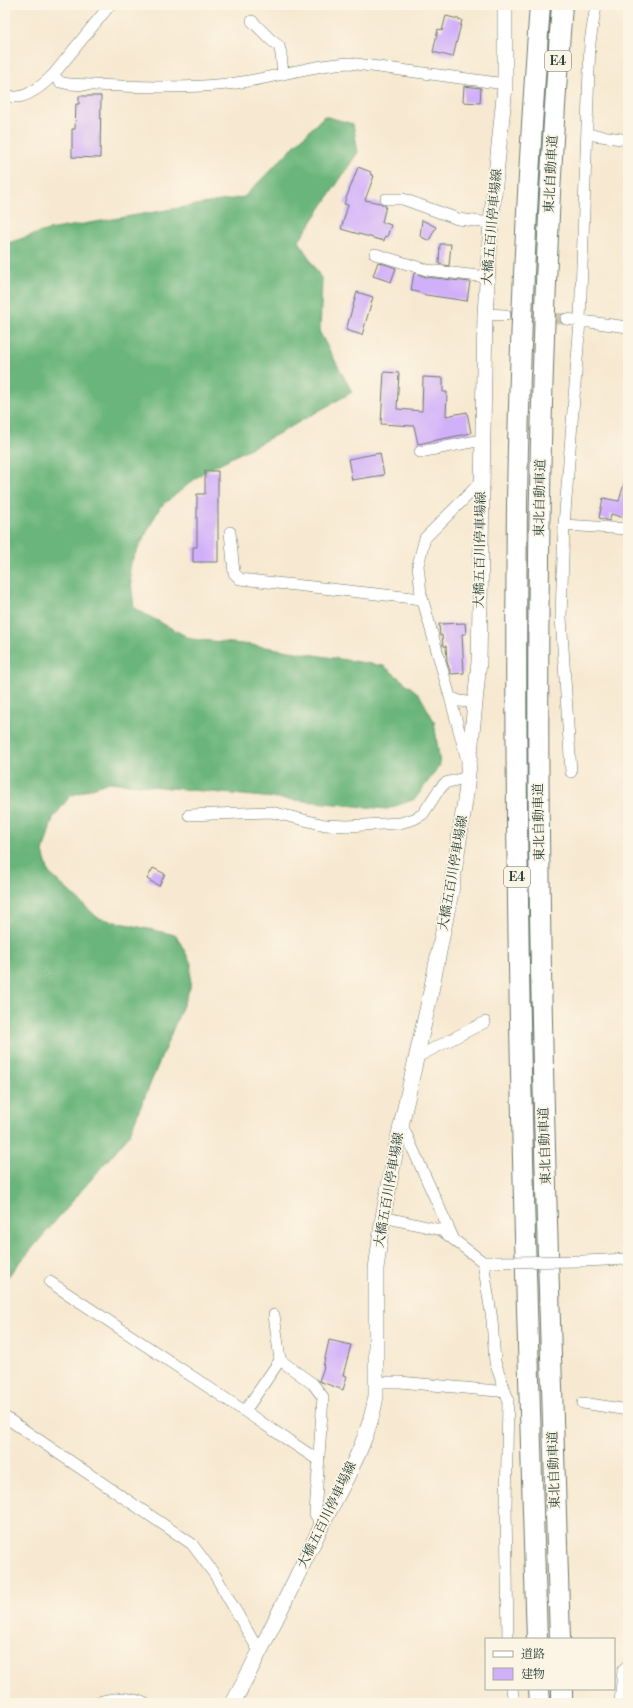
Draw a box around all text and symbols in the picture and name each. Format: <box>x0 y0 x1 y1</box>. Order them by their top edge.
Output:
road number: E4 <box>545 51 571 71</box>
street label: 東北自動車道 <box>541 135 561 213</box>
street label: 大橋五百川停車場線 <box>479 168 505 286</box>
street label: 東北自動車道 <box>531 459 549 537</box>
street label: 大橋五百川停車場線 <box>471 491 489 609</box>
street label: 東北自動車道 <box>530 783 548 861</box>
street label: 大橋五百川停車場線 <box>435 814 471 932</box>
road number: E4 <box>504 867 530 887</box>
street label: 東北自動車道 <box>536 1107 554 1185</box>
street label: 大橋五百川停車場線 <box>371 1131 407 1249</box>
street label: 東北自動車道 <box>545 1431 563 1509</box>
street label: 大橋五百川停車場線 <box>294 1459 360 1571</box>
legend <box>485 1638 615 1690</box>
text: 道路 <box>521 1647 545 1662</box>
text: 建物 <box>521 1667 545 1682</box>

